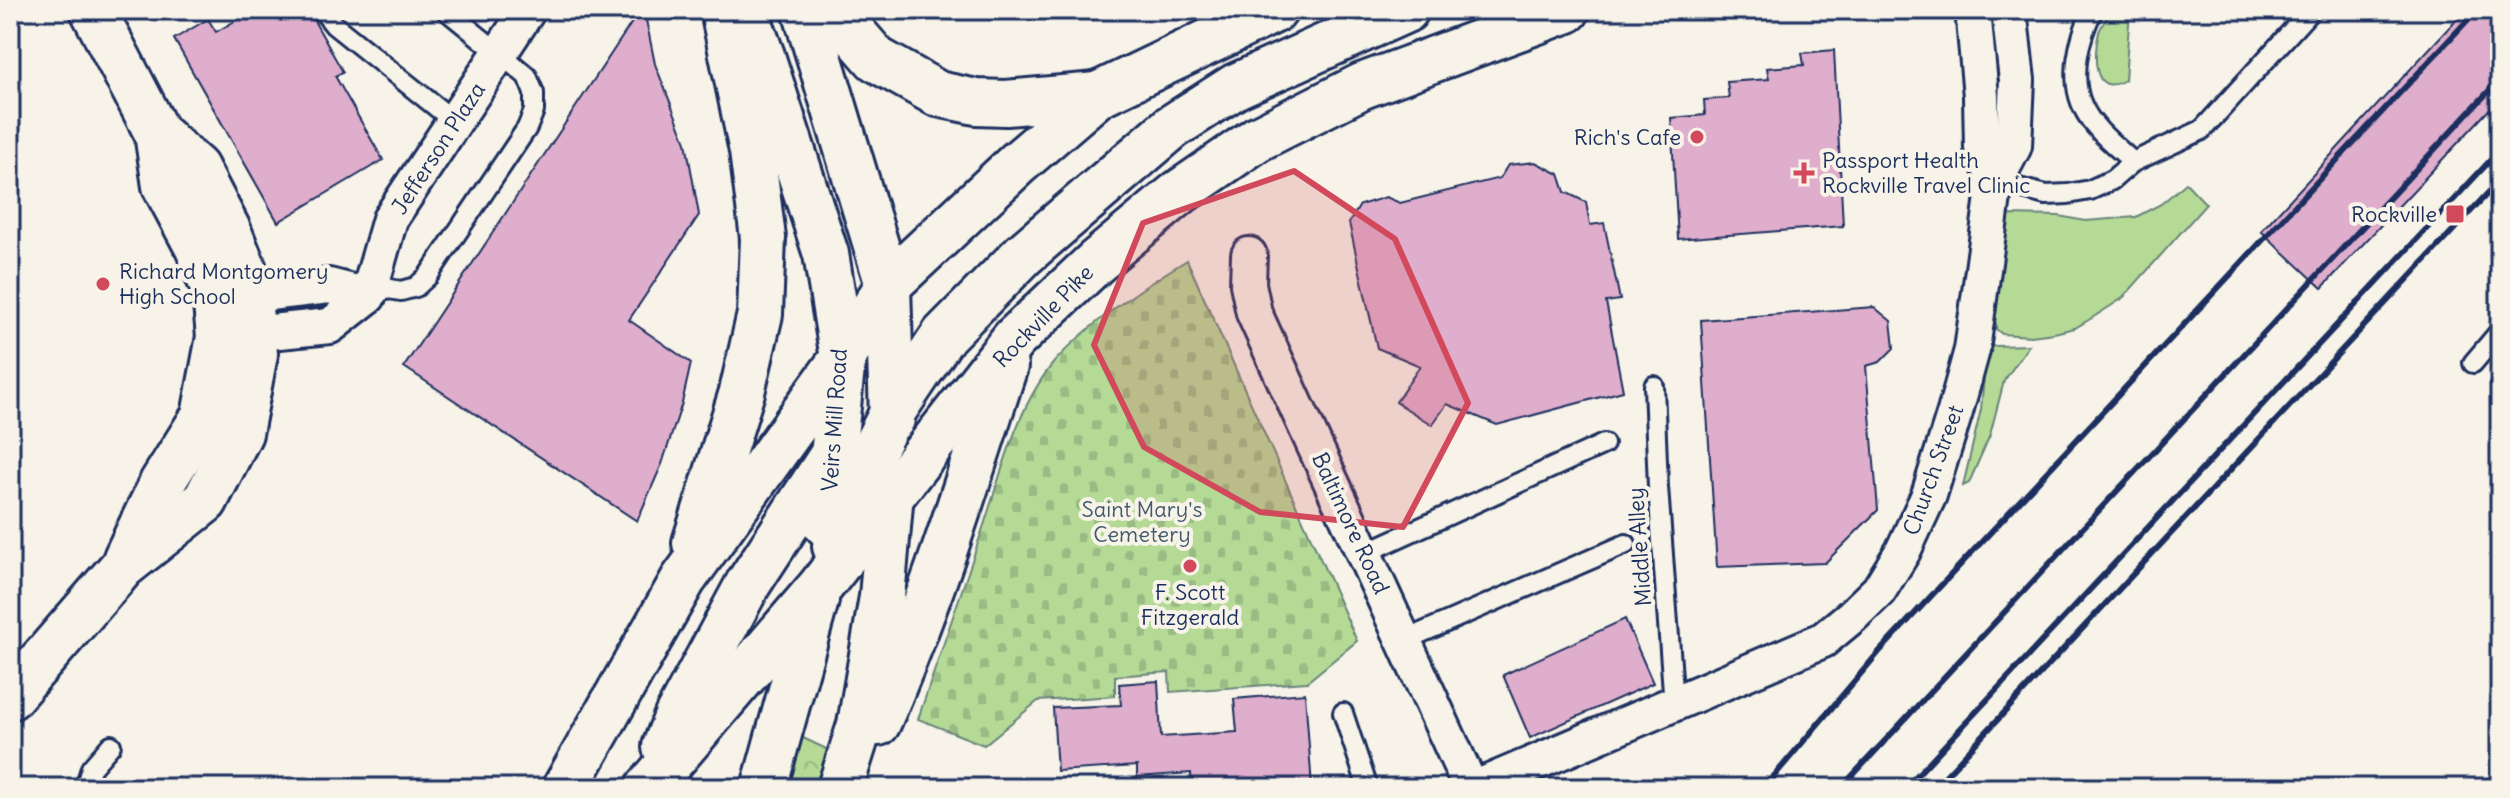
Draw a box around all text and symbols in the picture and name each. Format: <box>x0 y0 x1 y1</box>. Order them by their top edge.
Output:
street label: Jefferson Plaza <box>385 77 491 219</box>
place label: Rich's Cafe <box>1574 123 1681 151</box>
marker: Rich's Cafe <box>1688 128 1706 146</box>
place label: Passport Health Rockville Travel Clinic <box>1822 146 2030 199</box>
marker: Passport Health Rockville Travel Clinic <box>1793 162 1815 184</box>
place label: Rockville <box>2351 200 2437 228</box>
marker: Rockville <box>2444 203 2466 225</box>
place label: Richard Montgomery High School <box>119 257 329 310</box>
street label: Rockville Pike <box>987 259 1099 373</box>
marker: Richard Montgomery High School <box>94 275 112 293</box>
street label: Veirs Mill Road <box>815 348 853 492</box>
street label: Church Street <box>1896 401 1970 539</box>
street label: Baltimore Road <box>1306 448 1396 598</box>
street label: Middle Alley <box>1621 487 1657 607</box>
park label: Saint Mary's Cemetery <box>1082 495 1202 548</box>
marker: F. Scott Fitzgerald <box>1181 557 1199 575</box>
place label: F. Scott Fitzgerald <box>1141 578 1239 631</box>

